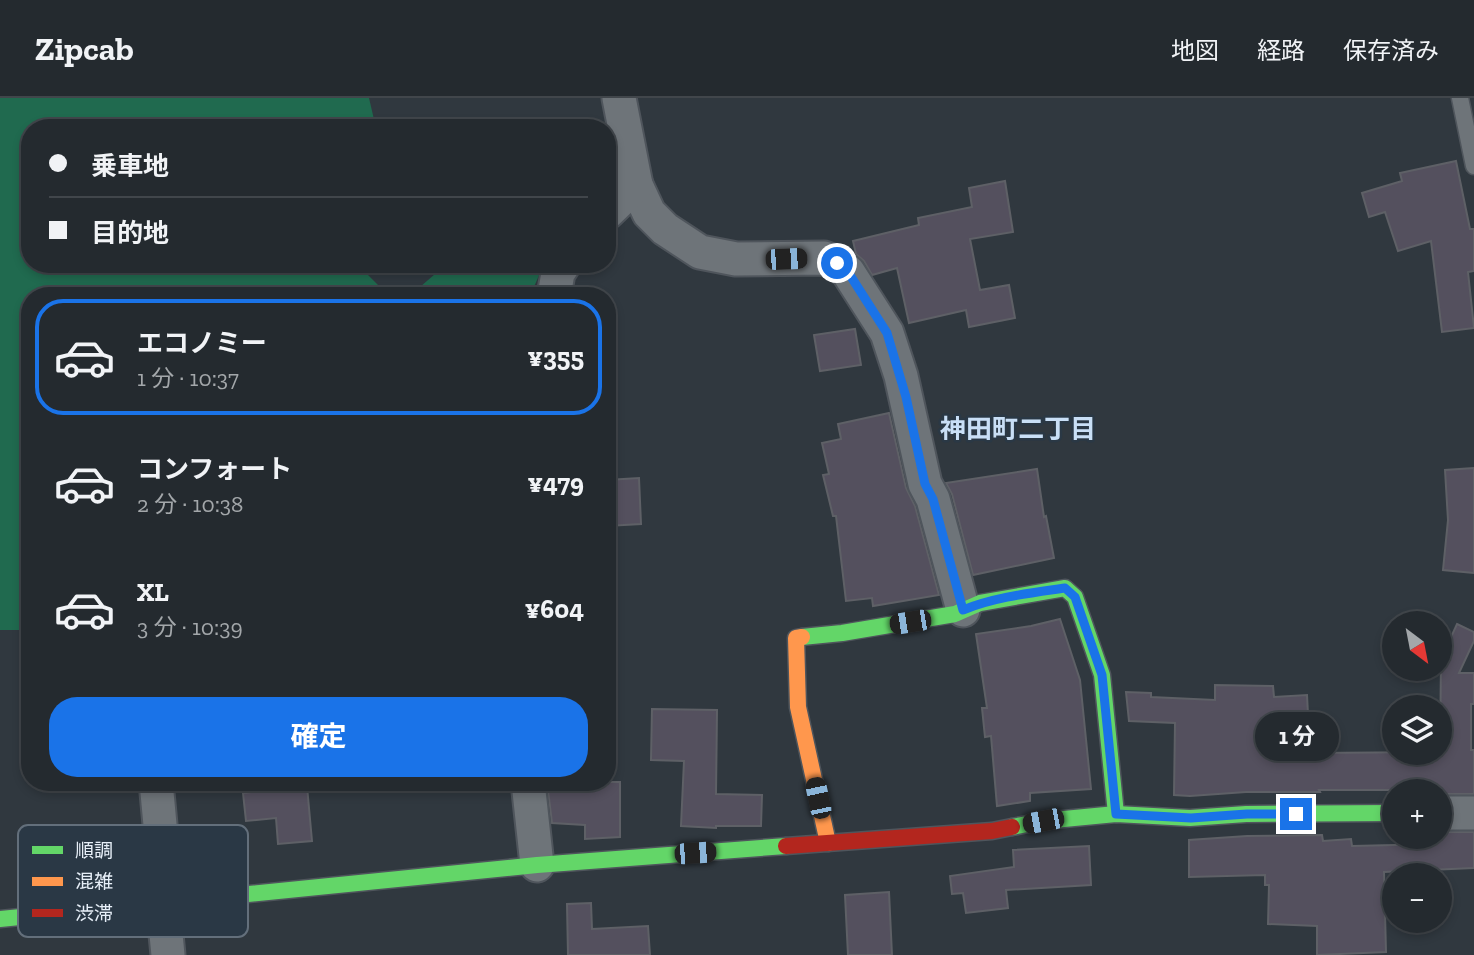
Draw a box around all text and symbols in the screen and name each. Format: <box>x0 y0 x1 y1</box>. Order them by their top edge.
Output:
text: Zipcab <box>35 29 134 68</box>
text: 地図 <box>1171 36 1219 65</box>
text: 経路 <box>1257 36 1305 65</box>
text: 保存済み <box>1343 36 1439 65</box>
text: 乗車地 <box>91 150 169 182</box>
text: 目的地 <box>91 217 169 249</box>
route start <box>821 247 853 279</box>
car <box>765 248 808 270</box>
icon: car <box>53 326 116 389</box>
text: エコノミー <box>137 327 267 359</box>
text: ¥355 <box>528 341 584 373</box>
text: 1 分 · 10:37 <box>137 364 239 392</box>
district label: 神田町二丁目 <box>940 413 1096 445</box>
icon: car <box>53 452 116 515</box>
text: コンフォート <box>137 453 292 485</box>
text: ¥479 <box>527 467 584 499</box>
text: 2 分 · 10:38 <box>137 490 243 518</box>
text: XL <box>137 576 169 608</box>
icon: car <box>53 578 116 641</box>
text: ¥604 <box>525 593 584 625</box>
car <box>888 608 933 636</box>
north arrow <box>1382 611 1452 681</box>
map controls <box>1382 611 1452 933</box>
text: 3 分 · 10:39 <box>137 613 243 641</box>
button: layers <box>1382 695 1452 765</box>
button: 確定 <box>49 697 588 777</box>
callout: 1 分 <box>1254 712 1338 762</box>
text: 1 分 <box>1279 722 1315 750</box>
car <box>804 775 833 821</box>
button: + <box>1382 779 1452 849</box>
route end <box>1280 798 1312 830</box>
car <box>1021 807 1066 835</box>
legend <box>18 825 248 937</box>
text: 順調 <box>75 839 113 862</box>
car <box>674 841 717 865</box>
button: − <box>1382 863 1452 933</box>
text: 混雑 <box>75 870 113 893</box>
text: 渋滞 <box>75 902 113 925</box>

